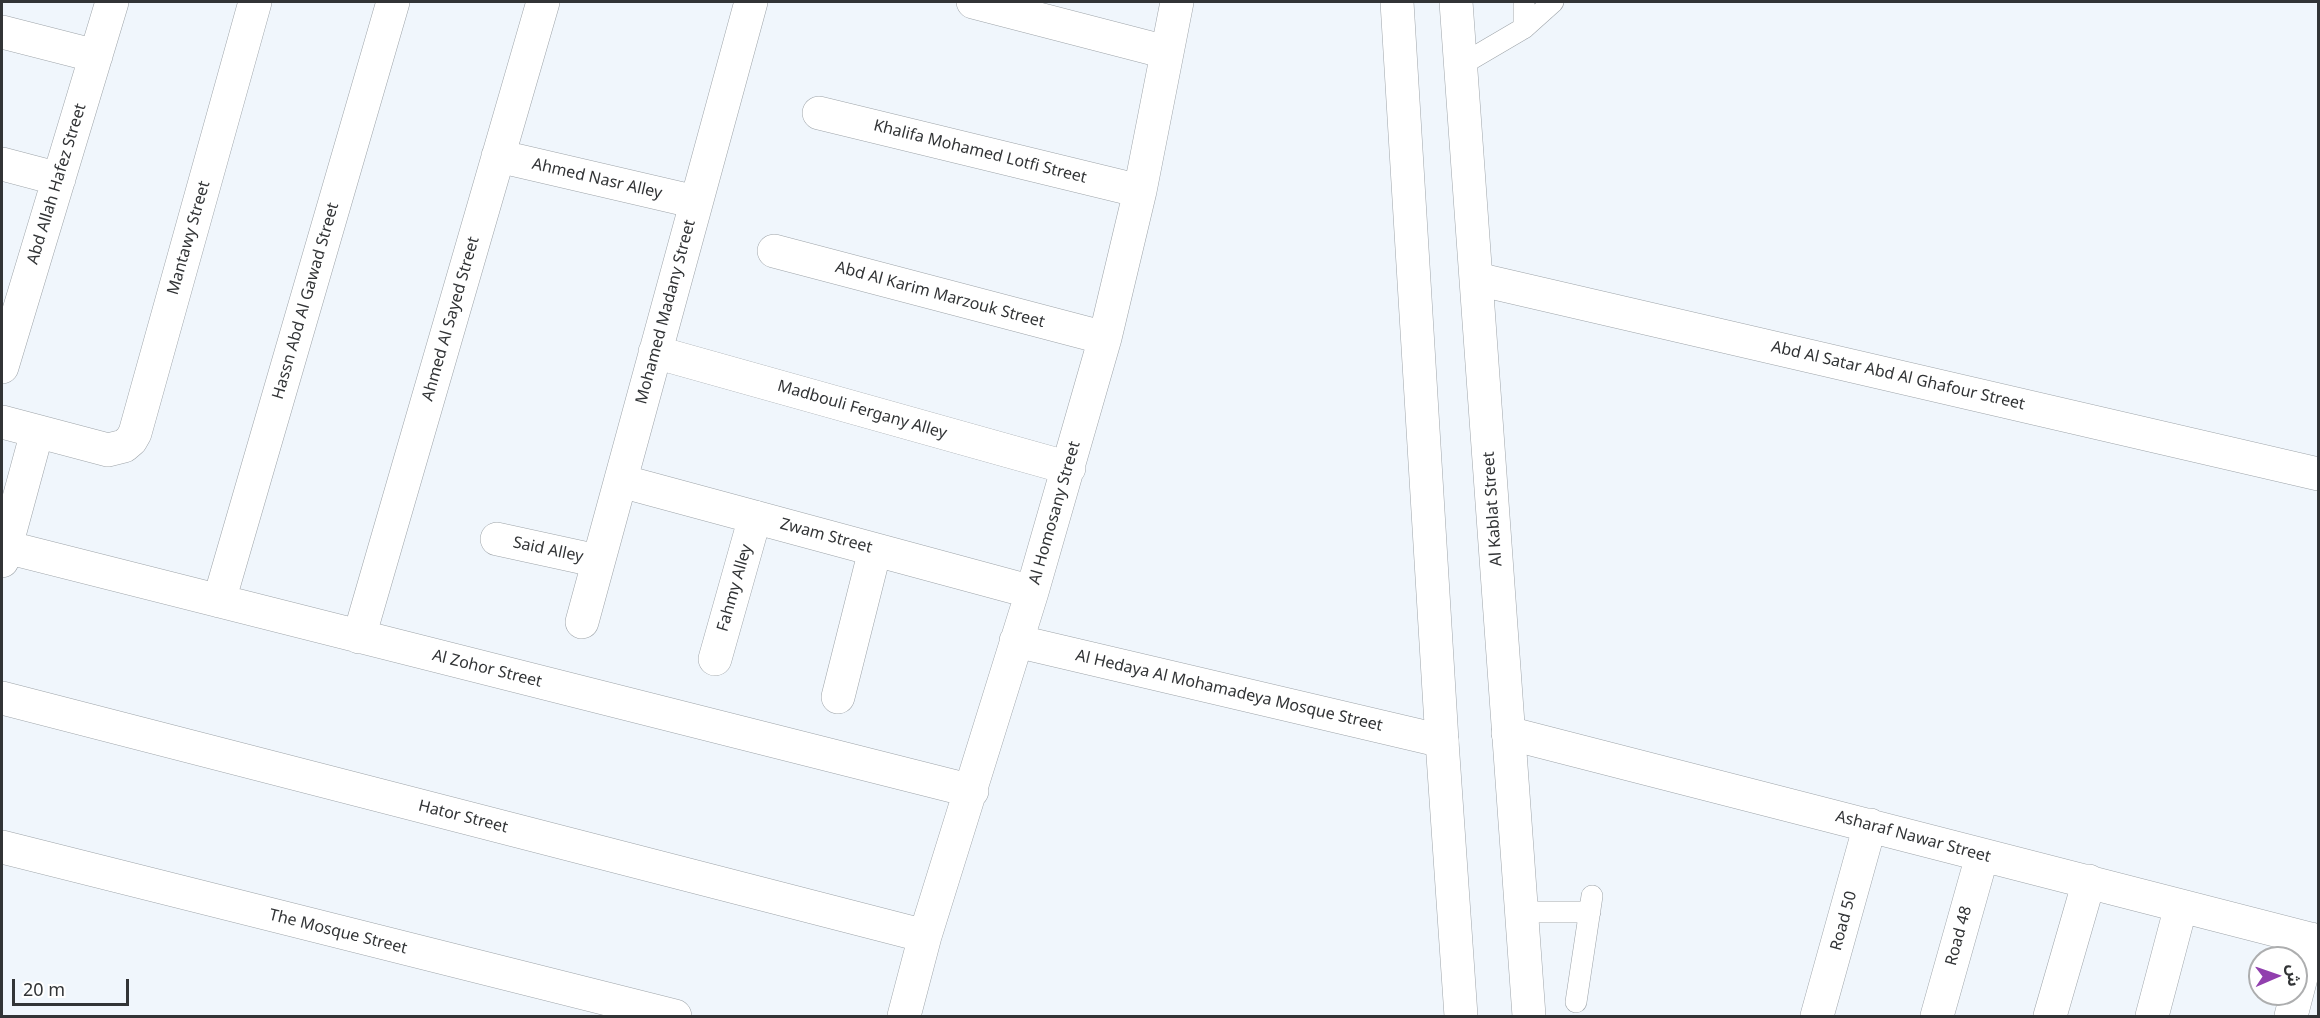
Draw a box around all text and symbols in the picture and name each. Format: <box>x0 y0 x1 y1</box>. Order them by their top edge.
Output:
street label: Abd Allah Hafez Street <box>23 101 91 267</box>
street label: Khalifa Mohamed Lotfi Street <box>871 116 1089 188</box>
street label: Ahmed Nasr Alley <box>530 155 664 203</box>
street label: Mantawy Street <box>164 179 214 297</box>
street label: Hassn Abd Al Gawad Street <box>269 200 343 402</box>
street label: Mohamed Madany Street <box>632 218 700 406</box>
street label: Ahmed Al Sayed Street <box>418 235 484 403</box>
street label: Abd Al Karim Marzouk Street <box>833 258 1047 332</box>
street label: Abd Al Satar Abd Al Ghafour Street <box>1769 337 2027 415</box>
street label: Madbouli Fergany Alley <box>775 377 949 443</box>
street label: Al Homosany Street <box>1025 439 1085 587</box>
street label: Al Kablat Street <box>1479 451 1507 567</box>
street label: Zwam Street <box>778 514 874 558</box>
street label: Said Alley <box>511 533 585 567</box>
street label: Fahmy Alley <box>713 542 757 634</box>
street label: Al Zohor Street <box>430 646 544 692</box>
street label: Al Hedaya Al Mohamadeya Mosque Street <box>1074 646 1384 736</box>
street label: Hator Street <box>416 797 510 837</box>
street label: Asharaf Nawar Street <box>1833 807 1993 867</box>
street label: Road 50 <box>1827 889 1861 953</box>
street label: Road 48 <box>1942 904 1976 968</box>
street label: The Mosque Street <box>267 906 409 958</box>
north arrow <box>2248 946 2308 1006</box>
text: ش <box>2283 964 2305 987</box>
scale bar <box>15 967 132 1005</box>
text: 20 m <box>23 977 65 1001</box>

